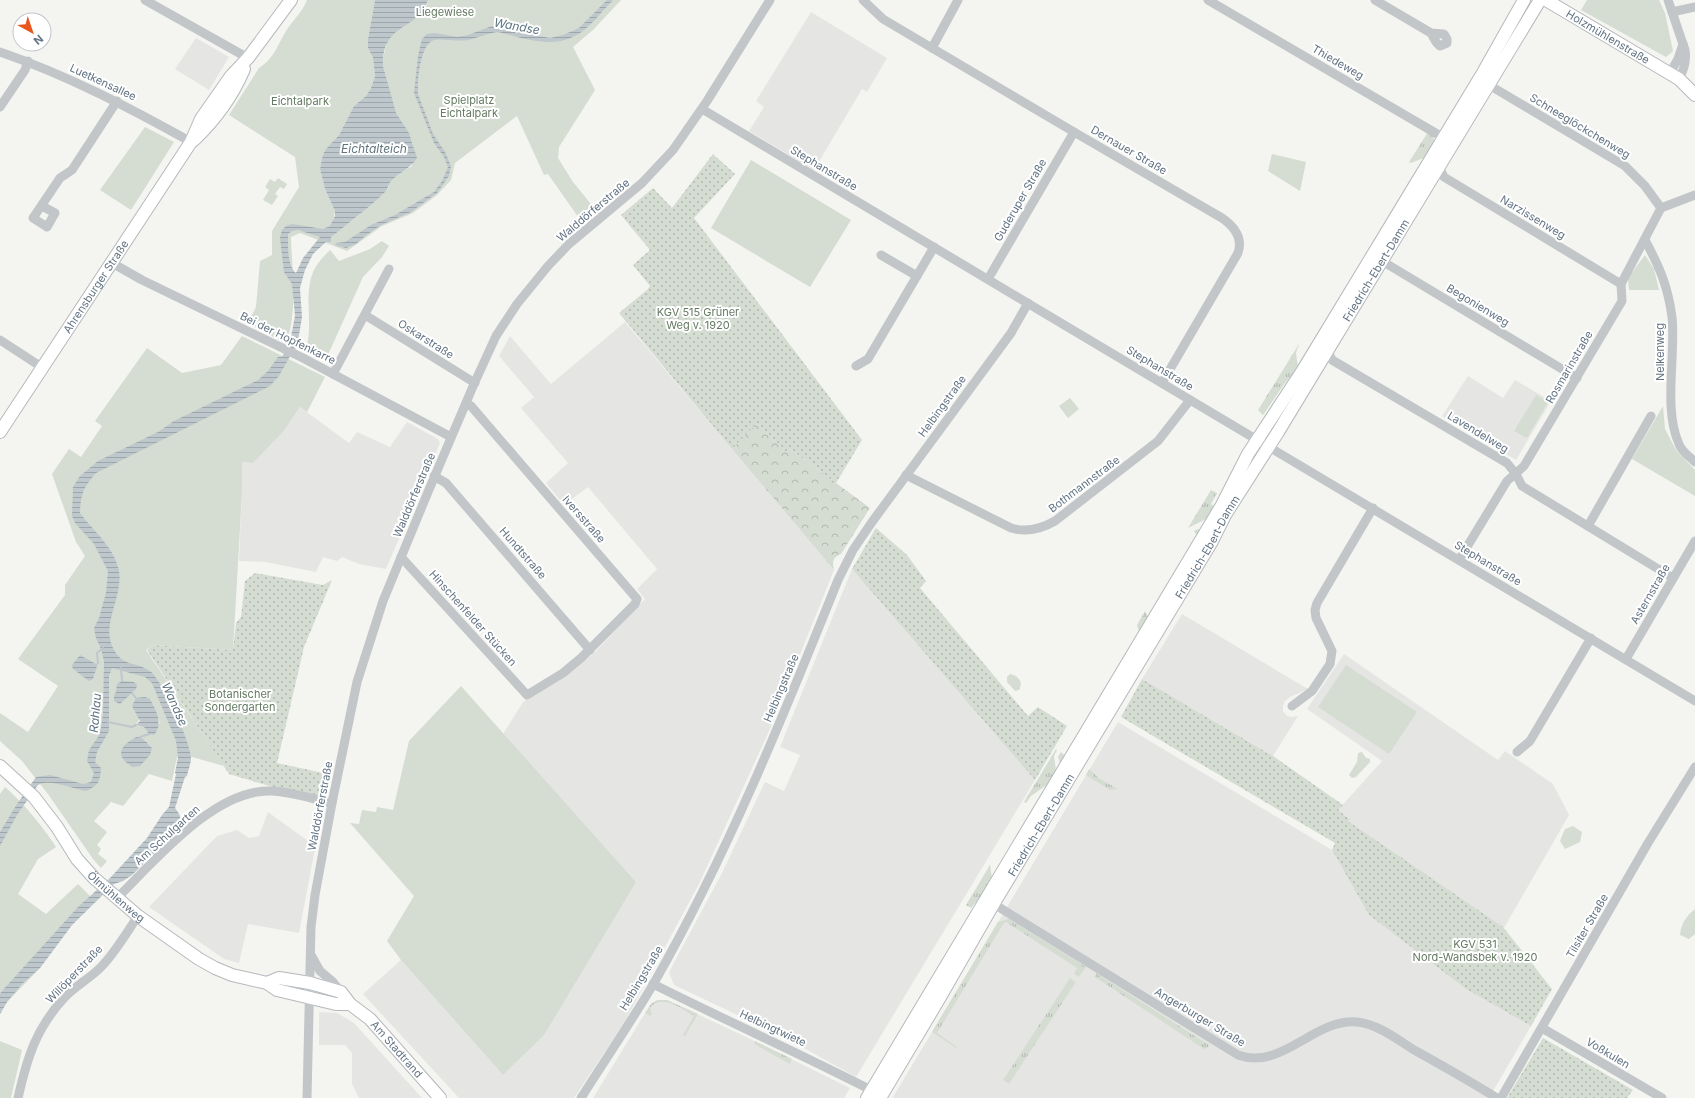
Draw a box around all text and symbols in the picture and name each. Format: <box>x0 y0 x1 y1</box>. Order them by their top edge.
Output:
park label: Liegewiese <box>416 5 474 19</box>
street label: Holzmühlenstraße <box>1564 7 1652 67</box>
north arrow <box>12 12 52 52</box>
water label: Wandse <box>493 15 541 37</box>
text: N <box>31 32 46 48</box>
street label: Thiedeweg <box>1310 42 1366 82</box>
street label: Luetkensallee <box>68 61 138 103</box>
street label: Schneeglöckchenweg <box>1527 90 1633 162</box>
park label: Spielplatz Eichtalpark <box>440 93 498 120</box>
park label: Eichtalpark <box>271 94 329 108</box>
street label: Dernauer Straße <box>1088 123 1170 177</box>
water label: Eichtalteich <box>341 141 407 156</box>
street label: Stephanstraße <box>788 142 860 194</box>
street label: Guderuper Straße <box>991 156 1049 244</box>
street label: Walddörferstraße <box>554 175 632 245</box>
street label: Narzissenweg <box>1498 192 1568 242</box>
street label: Friedrich-Ebert-Damm <box>1340 217 1412 324</box>
street label: Ahrensburger Straße <box>60 237 131 336</box>
street label: Begonienweg <box>1444 281 1512 329</box>
park label: KGV 515 Grüner Weg v. 1920 <box>657 305 739 332</box>
street label: Bei der Hopfenkarre <box>238 309 338 367</box>
street label: Oskarstraße <box>395 316 457 362</box>
street label: Nelkenweg <box>1653 323 1667 381</box>
street label: Rosmarinstraße <box>1543 328 1595 406</box>
street label: Stephanstraße <box>1124 342 1196 394</box>
street label: Helbingstraße <box>915 372 969 440</box>
street label: Lavendelweg <box>1445 408 1511 456</box>
street label: Walddörferstraße <box>390 451 438 539</box>
street label: Bothmannstraße <box>1046 453 1122 515</box>
street label: Iversstraße <box>560 492 608 546</box>
street label: Friedrich-Ebert-Damm <box>1172 493 1243 601</box>
street label: Hundtstraße <box>497 524 549 582</box>
street label: Stephanstraße <box>1452 537 1524 589</box>
street label: Asternstraße <box>1627 561 1673 627</box>
street label: Hinschenfelder Stücken <box>426 567 520 669</box>
street label: Helbingstraße <box>760 652 802 724</box>
water label: Wandse <box>159 680 191 728</box>
park label: Botanischer Sondergarten <box>205 687 275 714</box>
water label: Rahlau <box>86 693 104 733</box>
street label: Walddörferstraße <box>304 760 336 852</box>
street label: Friedrich-Ebert-Damm <box>1005 771 1077 879</box>
street label: Am Schulgarten <box>131 802 203 868</box>
street label: Ölmühlenweg <box>84 868 147 925</box>
street label: Tilsiter Straße <box>1563 891 1611 961</box>
park label: KGV 531 Nord-Wandsbek v. 1920 <box>1413 937 1537 964</box>
street label: Willöperstraße <box>43 942 105 1006</box>
street label: Helbingstraße <box>616 943 666 1013</box>
street label: Angerburger Straße <box>1152 984 1248 1050</box>
street label: Helbingtwiete <box>738 1007 808 1049</box>
street label: Am Stadtrand <box>368 1018 426 1081</box>
street label: Voßkulen <box>1584 1035 1632 1071</box>

